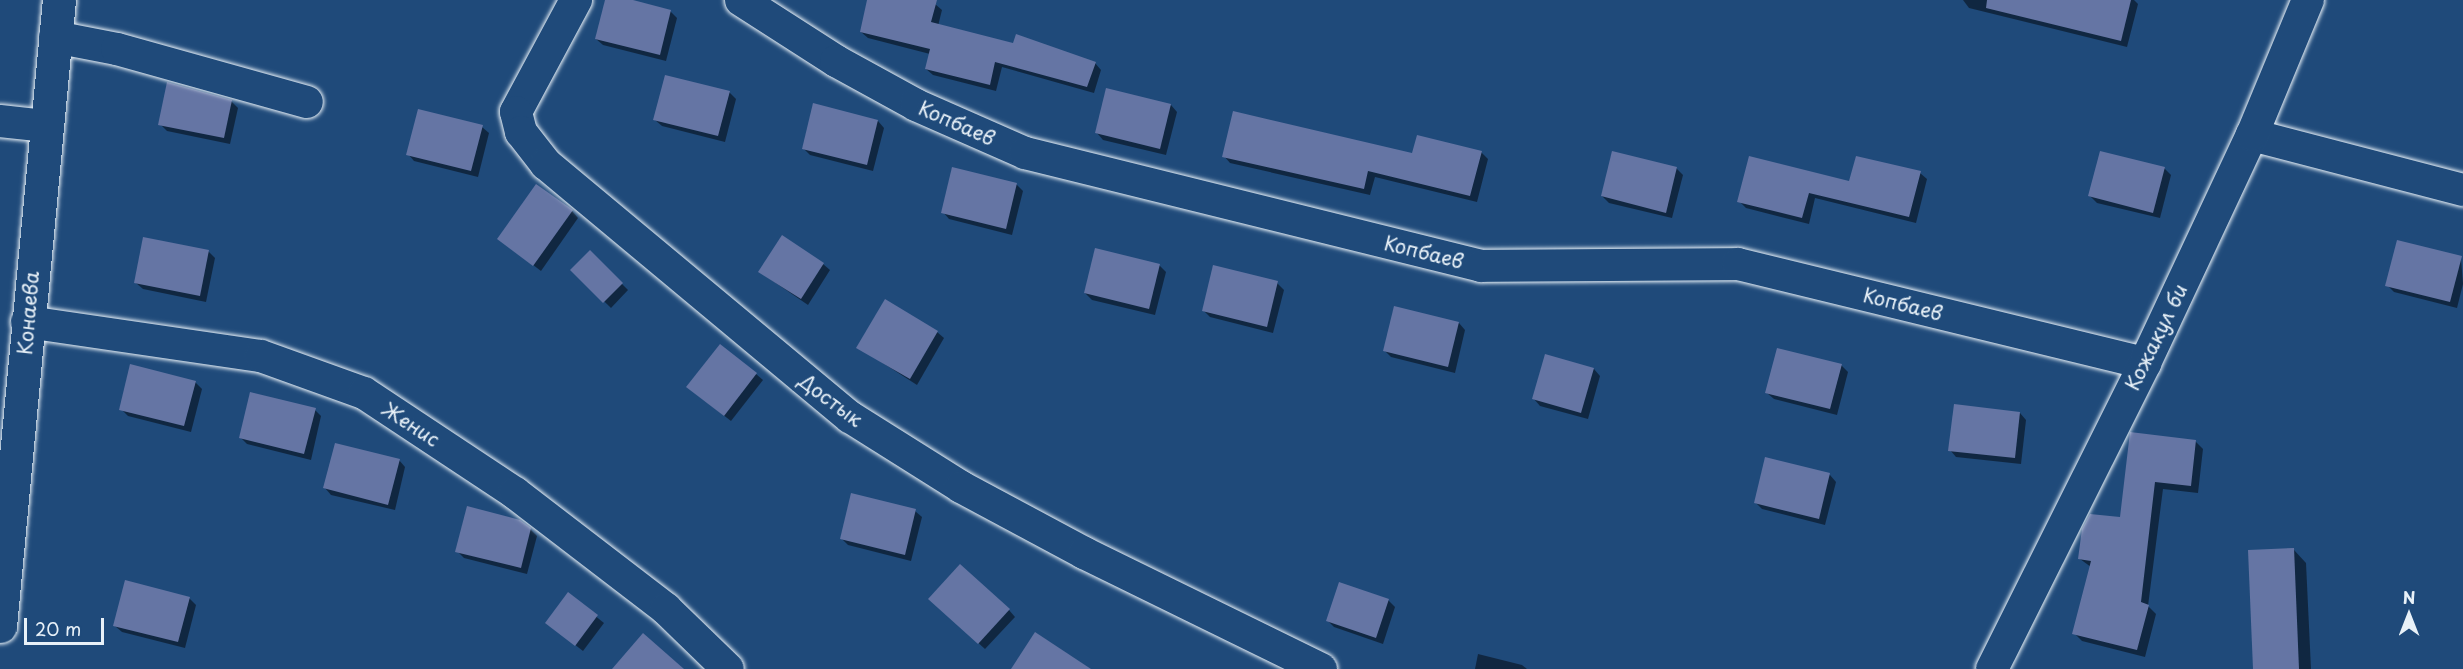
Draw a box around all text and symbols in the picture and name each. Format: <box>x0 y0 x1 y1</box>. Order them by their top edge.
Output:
street label: Копбаев <box>915 96 999 150</box>
street label: Копбаев <box>1382 231 1466 273</box>
street label: Конаева <box>12 270 44 356</box>
street label: Кожакул би <box>2120 280 2192 394</box>
street label: Копбаев <box>1861 283 1945 325</box>
street label: Достык <box>795 368 867 432</box>
street label: Женис <box>378 397 444 451</box>
north arrow <box>2379 585 2439 645</box>
text: N <box>2403 585 2415 609</box>
scale bar <box>27 606 106 644</box>
text: 20 m <box>35 615 81 642</box>

